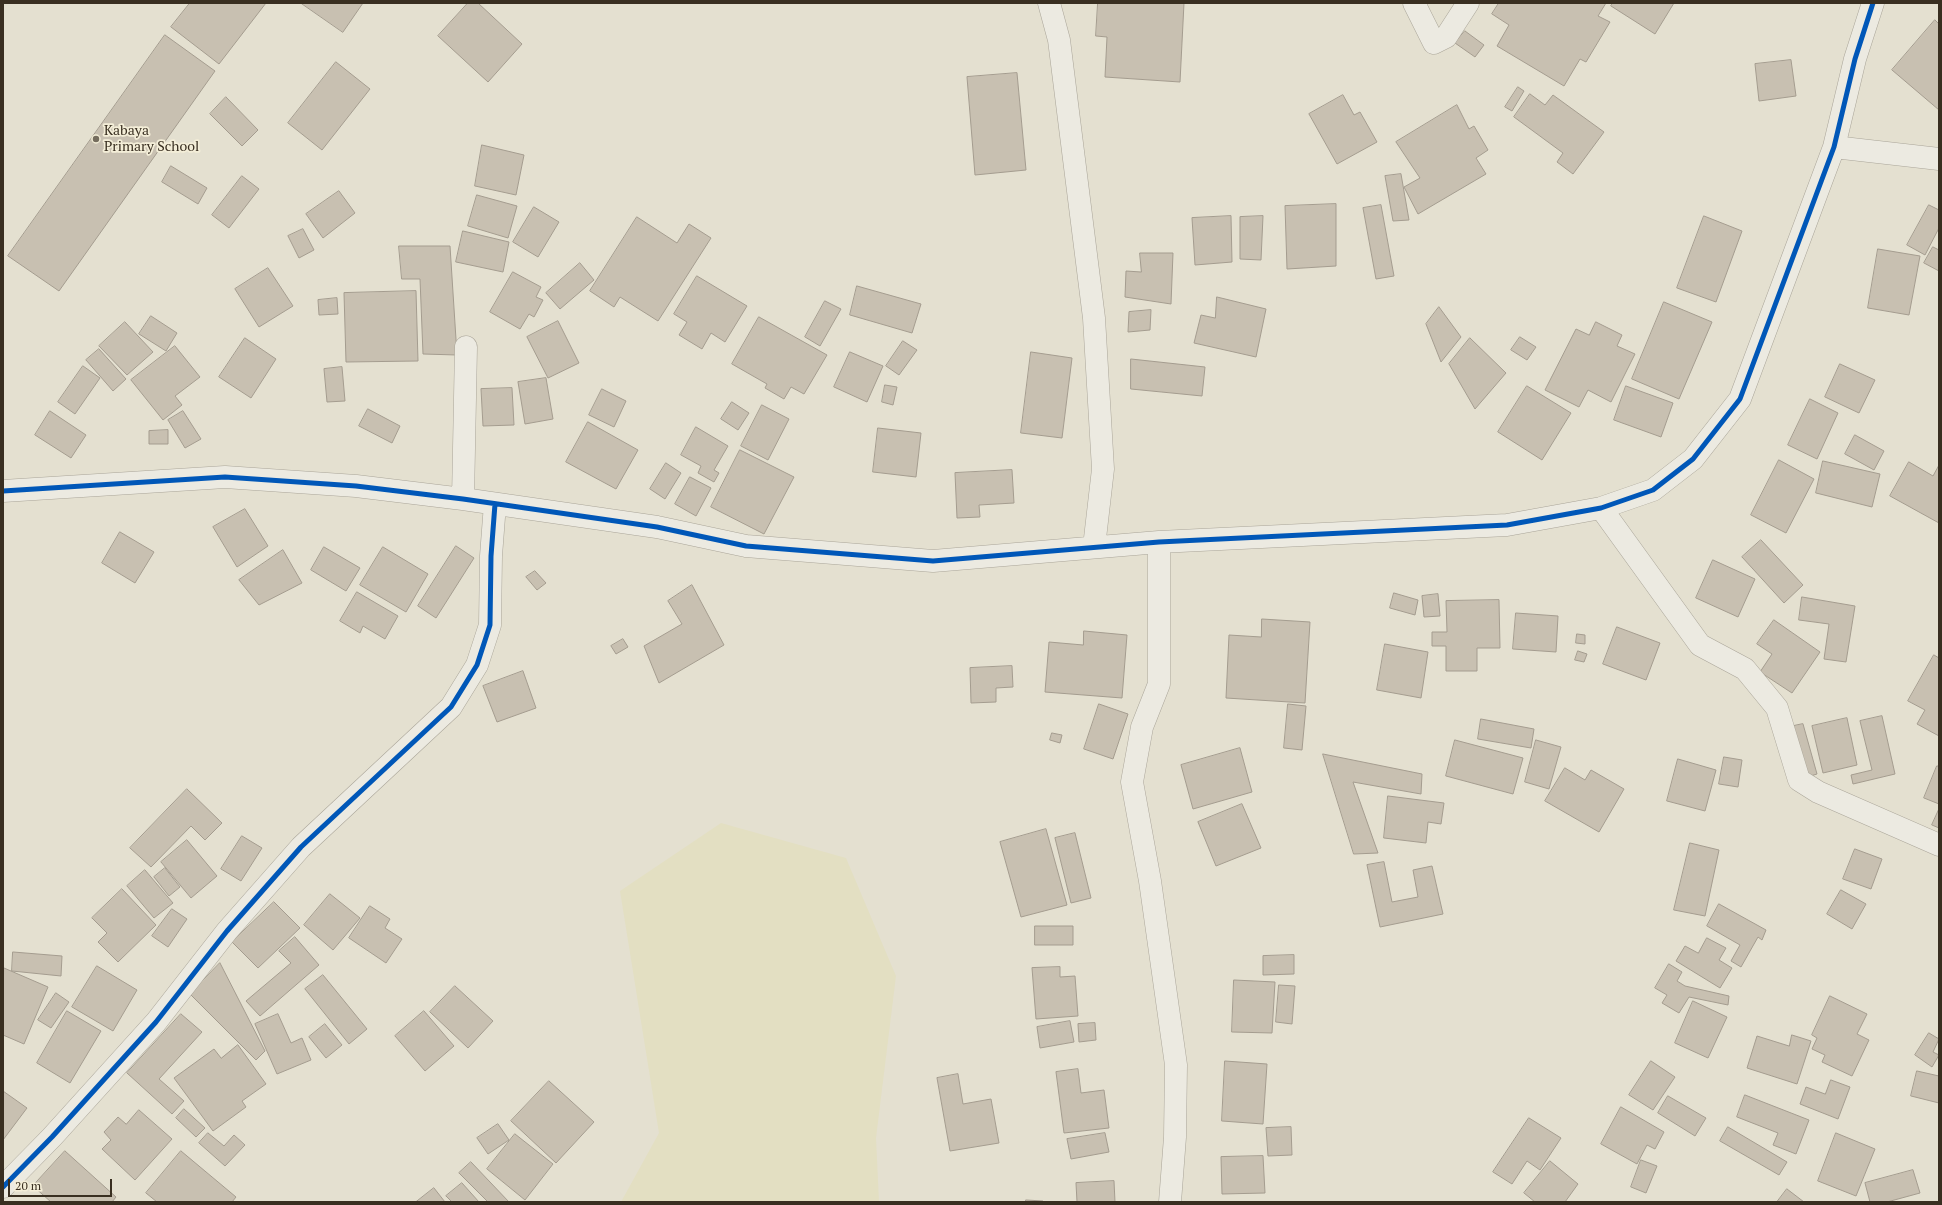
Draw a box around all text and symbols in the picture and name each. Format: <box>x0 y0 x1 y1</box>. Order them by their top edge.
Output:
place label: Kabaya Primary School <box>104 123 199 156</box>
marker: Kabaya Primary School <box>91 134 101 144</box>
scale bar <box>10 1171 114 1197</box>
text: 20 m <box>15 1178 41 1193</box>

